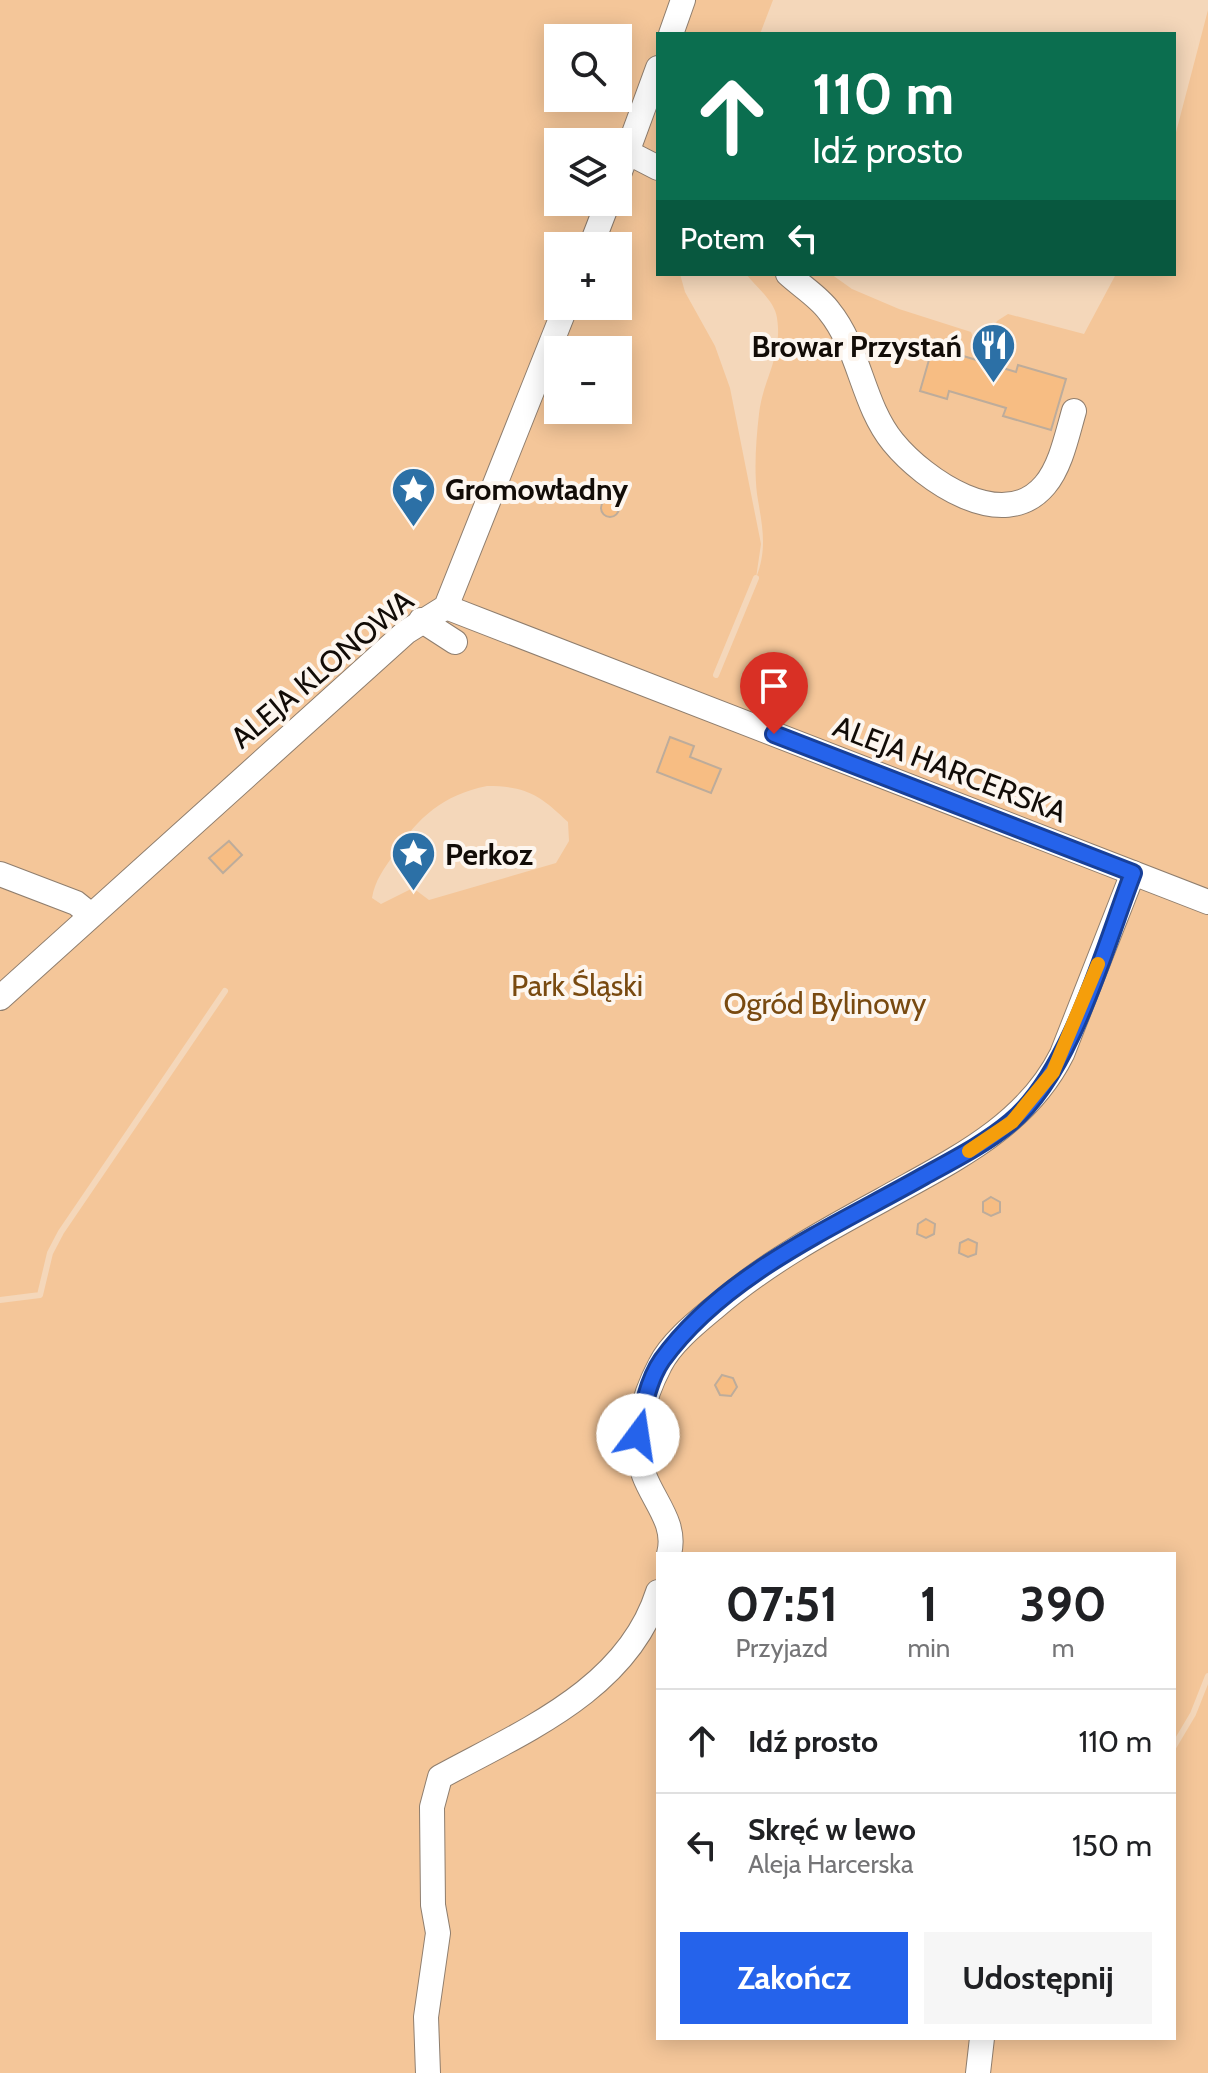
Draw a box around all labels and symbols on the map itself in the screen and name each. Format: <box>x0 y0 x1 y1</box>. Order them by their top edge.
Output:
restaurant icon: Browar Przystań <box>969 322 1017 385</box>
place label: Browar Przystań <box>751 328 962 365</box>
place icon: Gromowładny <box>390 465 438 528</box>
place label: Gromowładny <box>445 471 629 508</box>
street label: ALEJA KLONOWA <box>223 581 421 756</box>
pin <box>740 652 808 734</box>
street label: ALEJA HARCERSKA <box>828 707 1072 831</box>
place icon: Perkoz <box>390 830 438 893</box>
place label: Perkoz <box>445 836 533 873</box>
park label: Park Śląski <box>511 967 643 1004</box>
park label: Ogród Bylinowy <box>724 985 926 1022</box>
position arrow <box>596 1393 680 1477</box>

